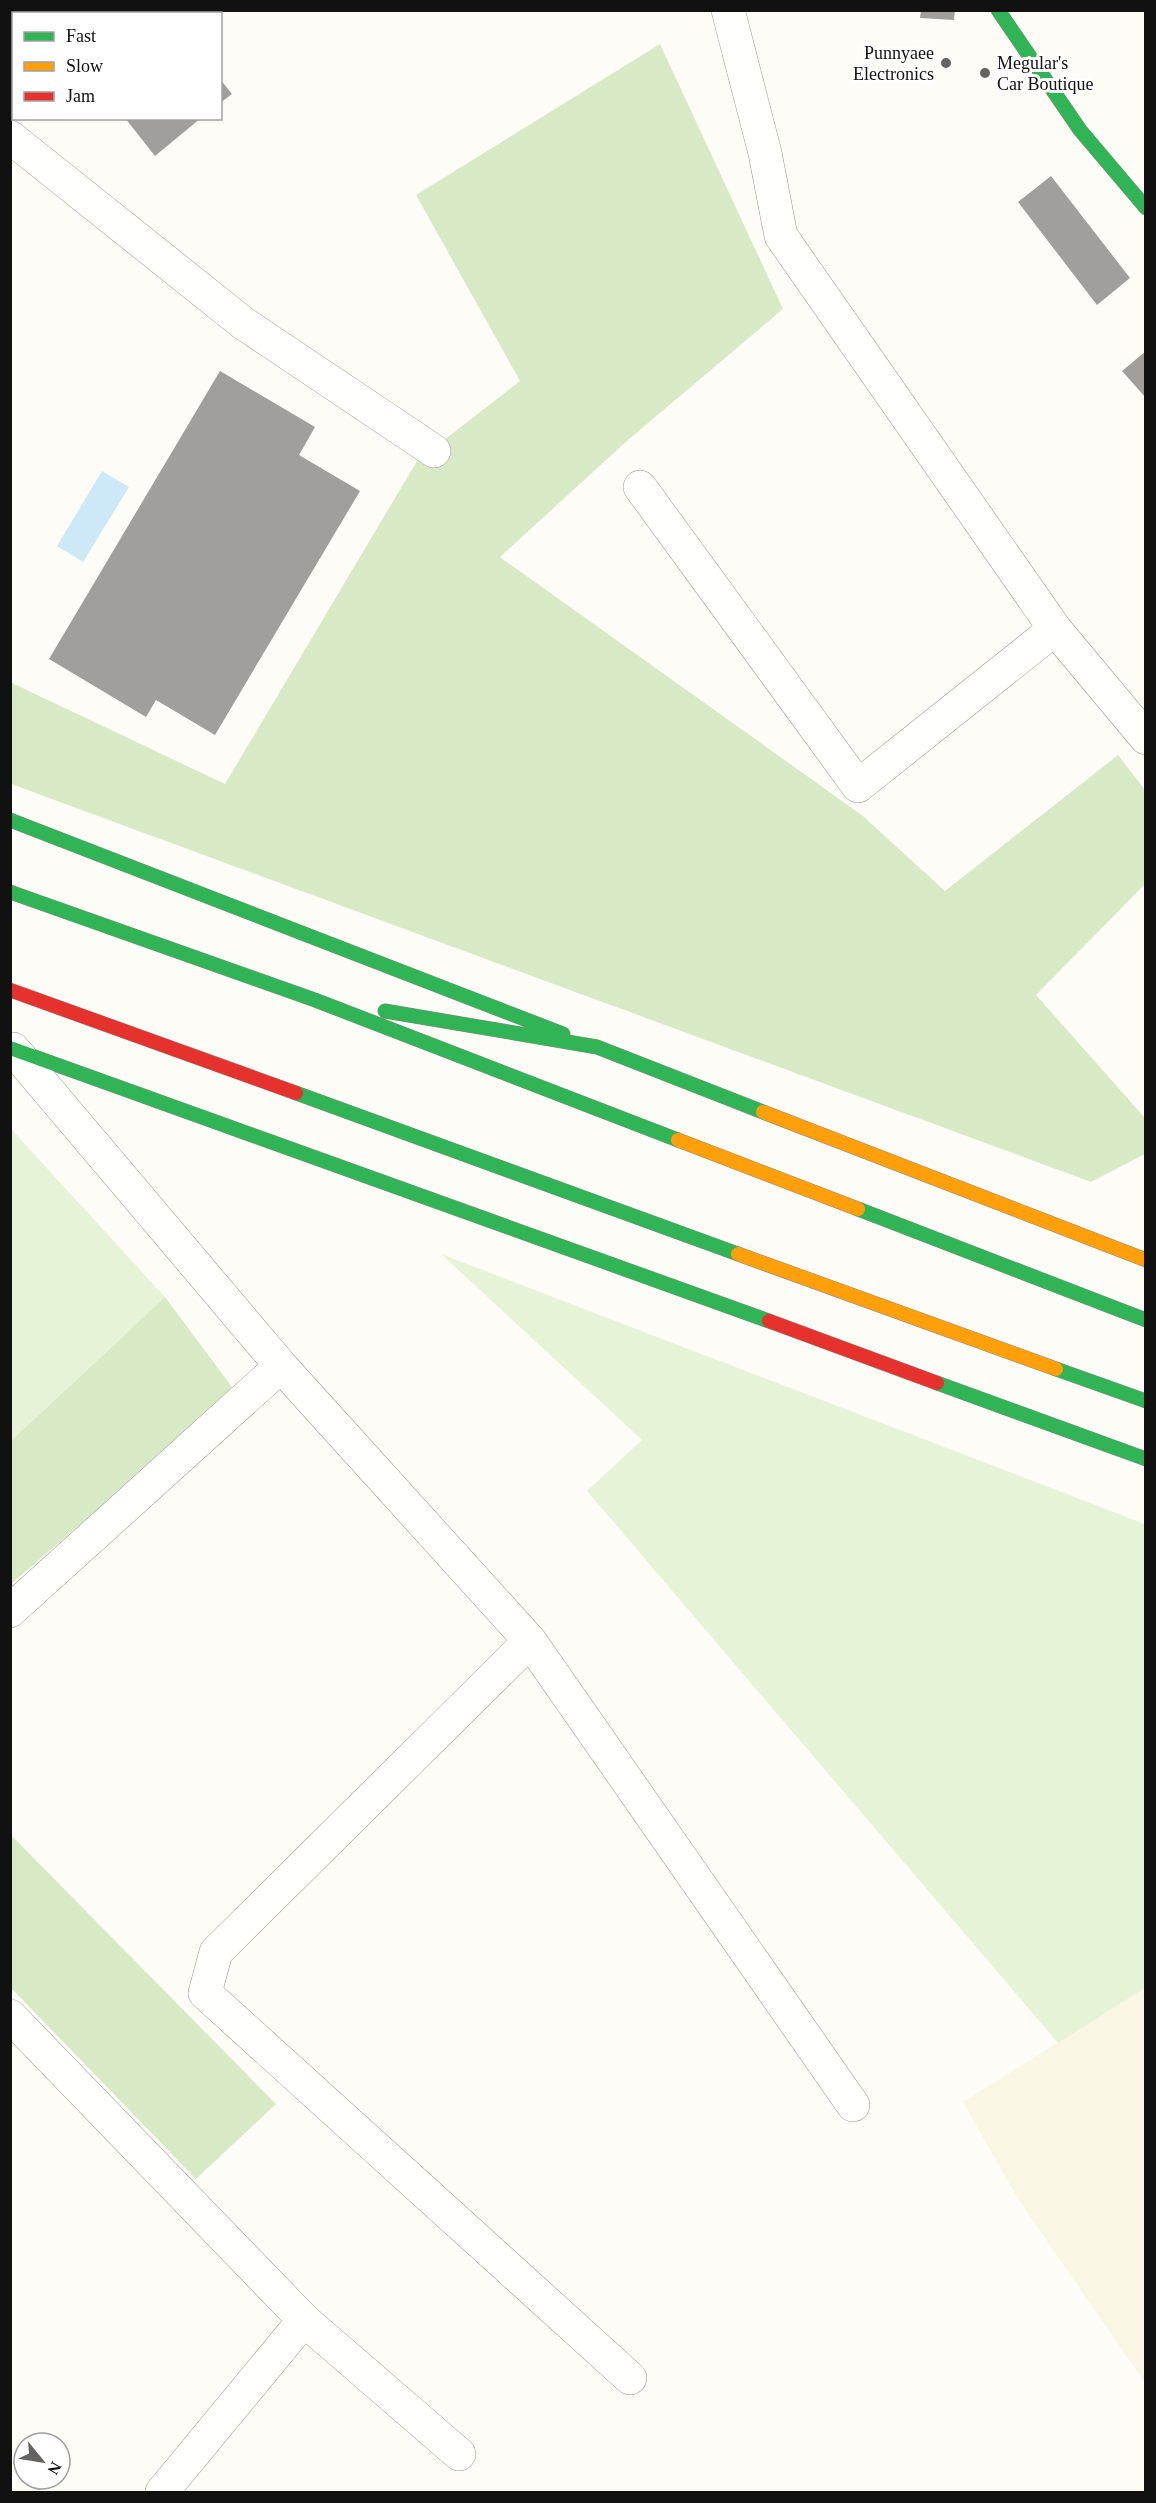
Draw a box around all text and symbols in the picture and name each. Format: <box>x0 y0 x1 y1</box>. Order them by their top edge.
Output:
legend <box>12 12 222 120</box>
text: Fast <box>66 26 96 46</box>
place label: Punnyaee Electronics <box>853 43 934 84</box>
place label: Megular's Car Boutique <box>997 53 1094 94</box>
text: Slow <box>66 56 103 76</box>
marker: Punnyaee Electronics <box>939 56 953 70</box>
marker: Megular's Car Boutique <box>978 66 992 80</box>
text: Jam <box>66 86 95 106</box>
north arrow <box>12 2431 72 2491</box>
text: N <box>44 2459 65 2478</box>

